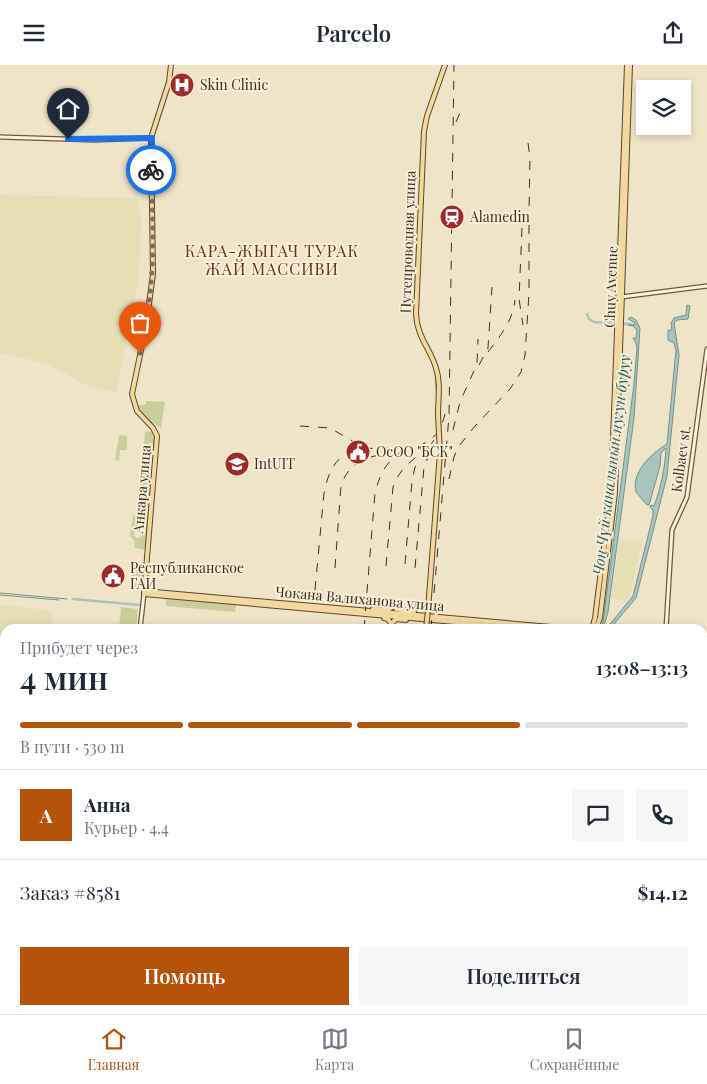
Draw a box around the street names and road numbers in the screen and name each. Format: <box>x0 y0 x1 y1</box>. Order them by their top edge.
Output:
street label: Путепроводная улица <box>396 170 419 314</box>
street label: Chuy Avenue <box>600 246 621 328</box>
street label: Kolbaev st. <box>666 424 695 494</box>
street label: Анкара улица <box>128 444 155 535</box>
street label: Чокана Валиханова улица <box>275 582 445 615</box>

